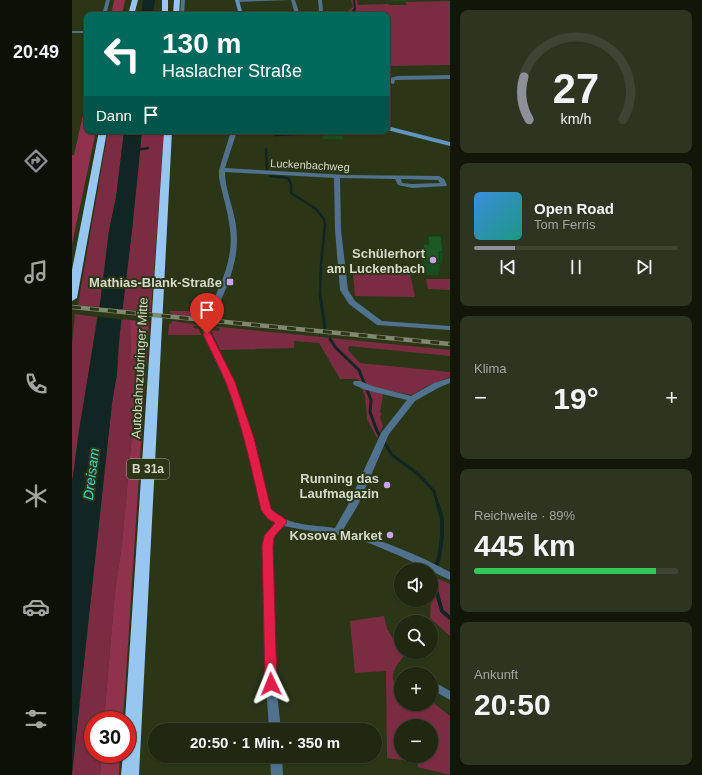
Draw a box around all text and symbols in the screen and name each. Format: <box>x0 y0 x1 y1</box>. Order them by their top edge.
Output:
icon: left <box>96 28 148 80</box>
text: 130 m <box>162 28 241 59</box>
text: 20:49 <box>13 42 59 62</box>
text: Haslacher Straße <box>162 61 302 81</box>
text: 27 <box>553 64 599 111</box>
icon: arrive <box>140 104 162 126</box>
text: Dann <box>96 107 132 124</box>
text: km/h <box>561 110 592 126</box>
icon: directions <box>22 147 50 175</box>
street label: Luckenbachweg <box>270 157 350 173</box>
text: Open Road <box>534 200 614 217</box>
text: Tom Ferris <box>534 217 595 232</box>
place label: Schülerhort am Luckenbach <box>327 246 426 276</box>
marker: Schülerhort am Luckenbach <box>428 255 438 265</box>
icon: previous <box>497 256 519 278</box>
icon: pause <box>565 256 587 278</box>
icon: next <box>633 256 655 278</box>
icon: music <box>22 258 50 286</box>
place label: Mathias-Blank-Straße <box>89 275 222 290</box>
marker: Mathias-Blank-Straße <box>225 277 235 287</box>
pin <box>190 293 224 334</box>
street label: Autobahnzubringer Mitte <box>128 297 151 439</box>
icon: arrive <box>196 299 218 321</box>
text: Klima <box>474 361 507 376</box>
icon: phone <box>22 370 50 398</box>
text: 19° <box>553 382 599 415</box>
text: − <box>474 385 487 410</box>
text: + <box>665 385 678 410</box>
water label: Dreisam <box>80 447 102 501</box>
road number: B 31a <box>127 459 169 479</box>
place label: Running das Laufmagazin <box>300 471 379 501</box>
marker: Running das Laufmagazin <box>382 480 392 490</box>
icon: climate <box>22 482 50 510</box>
text: Reichweite · 89% <box>474 508 575 523</box>
place label: Kosova Market <box>290 528 383 543</box>
text: 445 km <box>474 529 576 562</box>
marker: Kosova Market <box>385 530 395 540</box>
map controls <box>394 563 438 763</box>
button: sound <box>394 563 438 607</box>
icon: car <box>22 593 50 621</box>
button: search <box>394 615 438 659</box>
position arrow <box>250 663 292 705</box>
button: + <box>394 667 438 711</box>
text: Ankunft <box>474 667 518 682</box>
text: 20:50 <box>474 688 551 721</box>
icon: filters <box>22 705 50 733</box>
speed limit sign: 30 <box>84 711 136 763</box>
button: − <box>394 719 438 763</box>
text: 20:50 · 1 Min. · 350 m <box>190 734 340 751</box>

